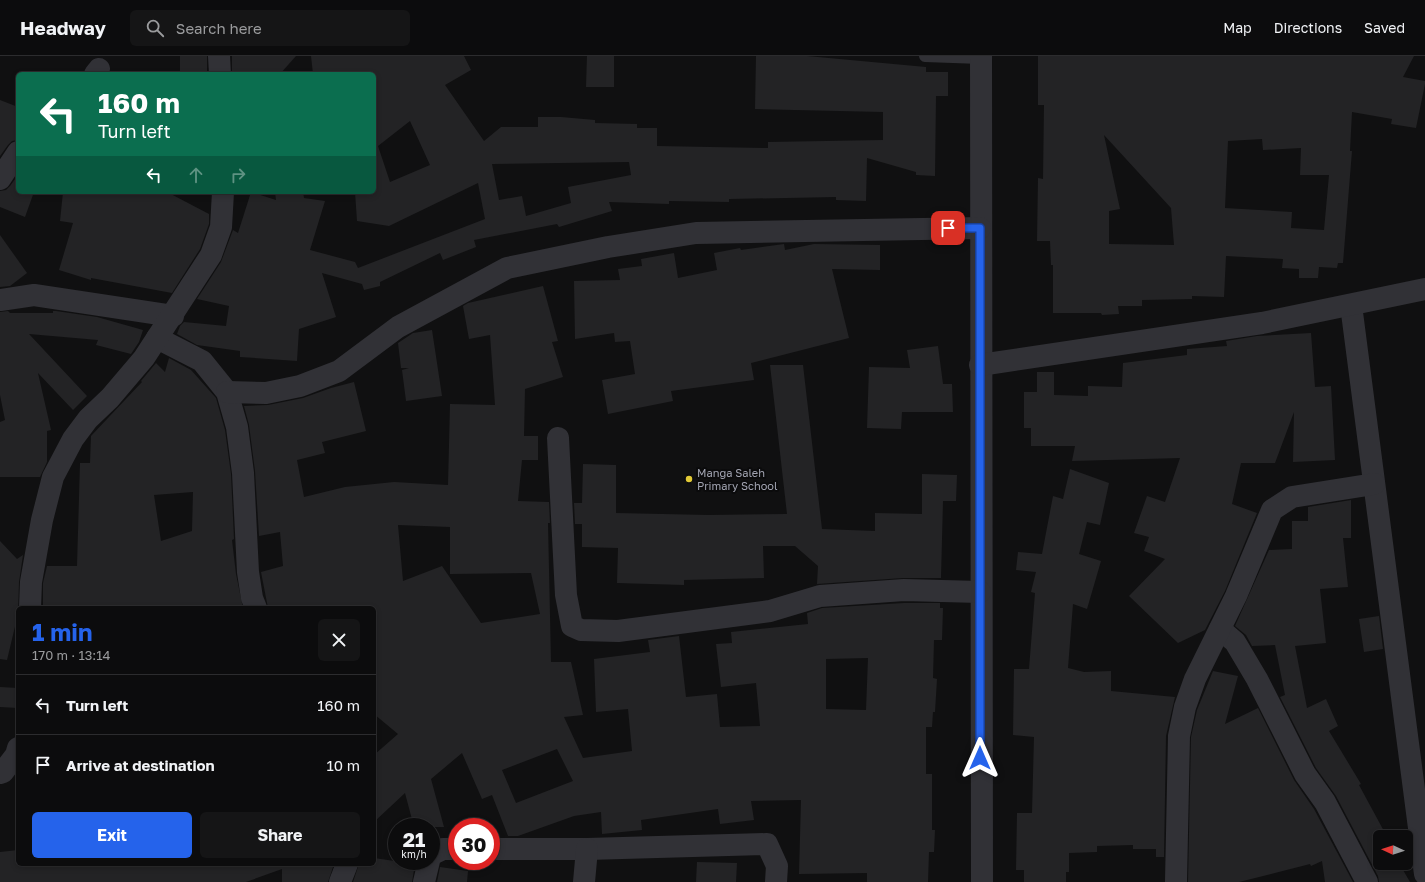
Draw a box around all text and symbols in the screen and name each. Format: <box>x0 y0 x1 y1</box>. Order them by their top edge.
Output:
search box <box>130 10 410 46</box>
text: Headway <box>20 16 106 39</box>
icon: search <box>144 17 166 39</box>
text: Search here <box>176 19 262 37</box>
text: Map <box>1223 19 1252 36</box>
text: Directions <box>1274 19 1342 36</box>
text: Saved <box>1364 19 1405 36</box>
text: 160 m <box>98 86 180 119</box>
icon: left <box>32 88 84 140</box>
text: Turn left <box>98 120 171 142</box>
icon: left <box>143 164 165 186</box>
icon: ahead <box>185 164 207 186</box>
icon: right <box>227 164 249 186</box>
pin <box>931 211 965 245</box>
icon: arrive <box>937 217 959 239</box>
place label: Manga Saleh Primary School <box>697 466 778 492</box>
marker: Manga Saleh Primary School <box>684 474 694 484</box>
text: 1 min <box>32 617 92 646</box>
button: close <box>318 619 360 661</box>
text: 170 m · 13:14 <box>32 647 110 663</box>
icon: left <box>32 694 54 716</box>
text: Turn left <box>66 696 128 714</box>
text: 160 m <box>317 696 360 714</box>
position arrow <box>959 737 1001 779</box>
icon: arrive <box>32 754 54 776</box>
text: Arrive at destination <box>66 756 215 774</box>
text: 10 m <box>326 756 360 774</box>
button: Exit <box>32 812 192 858</box>
button: Share <box>200 812 360 858</box>
speed limit sign: 30 <box>448 818 500 870</box>
text: 21 <box>403 827 425 851</box>
north arrow <box>1373 830 1413 870</box>
map controls <box>1373 830 1413 870</box>
text: km/h <box>401 848 427 860</box>

